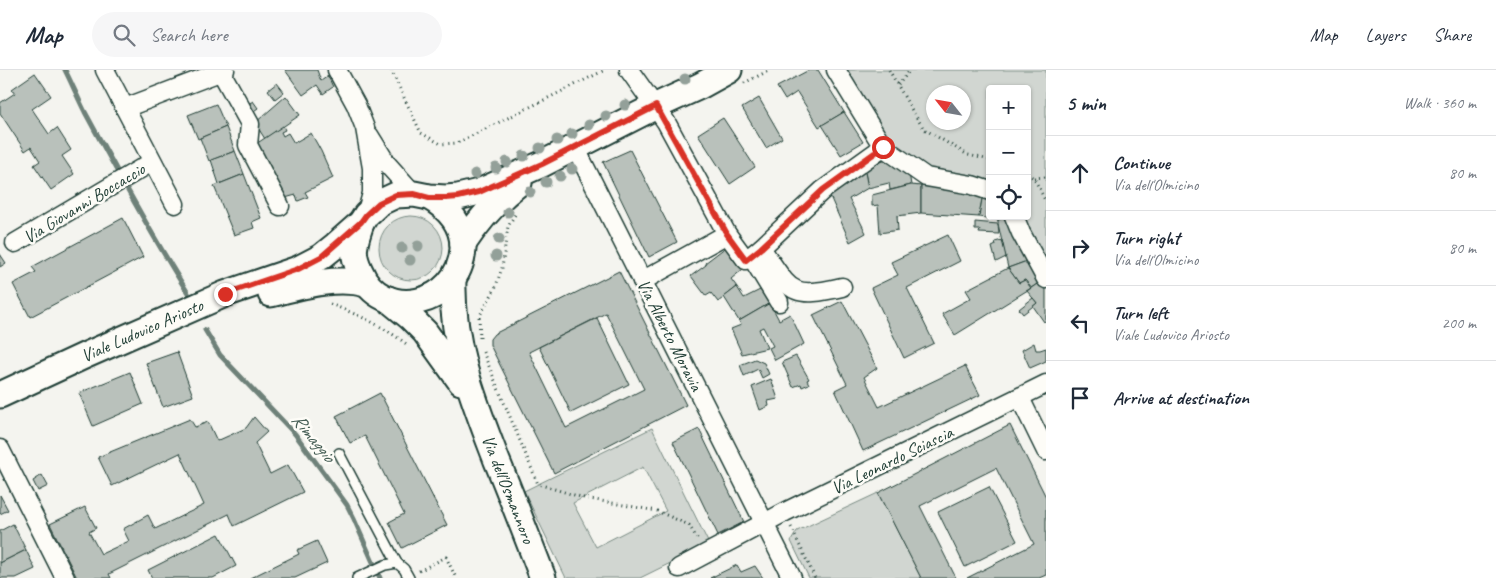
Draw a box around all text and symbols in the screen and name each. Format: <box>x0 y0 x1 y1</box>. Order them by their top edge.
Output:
search box <box>92 12 442 57</box>
text: Map <box>25 20 62 50</box>
icon: search <box>110 21 138 49</box>
text: Search here <box>150 23 228 47</box>
text: Map <box>1310 24 1338 46</box>
text: Layers <box>1366 24 1405 46</box>
text: Share <box>1433 24 1471 46</box>
north arrow <box>926 85 971 130</box>
map controls <box>986 85 1031 220</box>
button: + <box>986 85 1031 130</box>
text: 5 min <box>1066 90 1106 116</box>
text: Walk · 360 m <box>1404 93 1476 113</box>
button: − <box>986 130 1031 175</box>
route start <box>872 136 895 159</box>
text: Continue <box>1113 151 1170 175</box>
street label: Via Giovanni Boccaccio <box>19 157 150 248</box>
icon: ahead <box>1066 159 1094 187</box>
text: 80 m <box>1449 163 1476 183</box>
button: locate <box>986 175 1031 220</box>
text: Via dell'Olmicino <box>1113 175 1198 195</box>
text: Turn right <box>1113 226 1180 250</box>
icon: right <box>1066 234 1094 262</box>
text: 80 m <box>1449 238 1476 258</box>
text: Via dell'Olmicino <box>1113 250 1198 270</box>
street label: Via Alberto Moravia <box>632 275 708 396</box>
route end <box>214 283 237 306</box>
street label: Viale Ludovico Ariosto <box>78 293 208 367</box>
text: Turn left <box>1113 301 1168 325</box>
icon: left <box>1066 309 1094 337</box>
text: 200 m <box>1442 313 1476 333</box>
text: Viale Ludovico Ariosto <box>1113 325 1229 345</box>
icon: arrive <box>1066 384 1094 412</box>
text: Arrive at destination <box>1113 386 1249 410</box>
water label: Rimaggio <box>286 408 342 469</box>
street label: Via Leonardo Sciascia <box>828 421 957 499</box>
street label: Via dell'Osmannoro <box>477 432 540 548</box>

